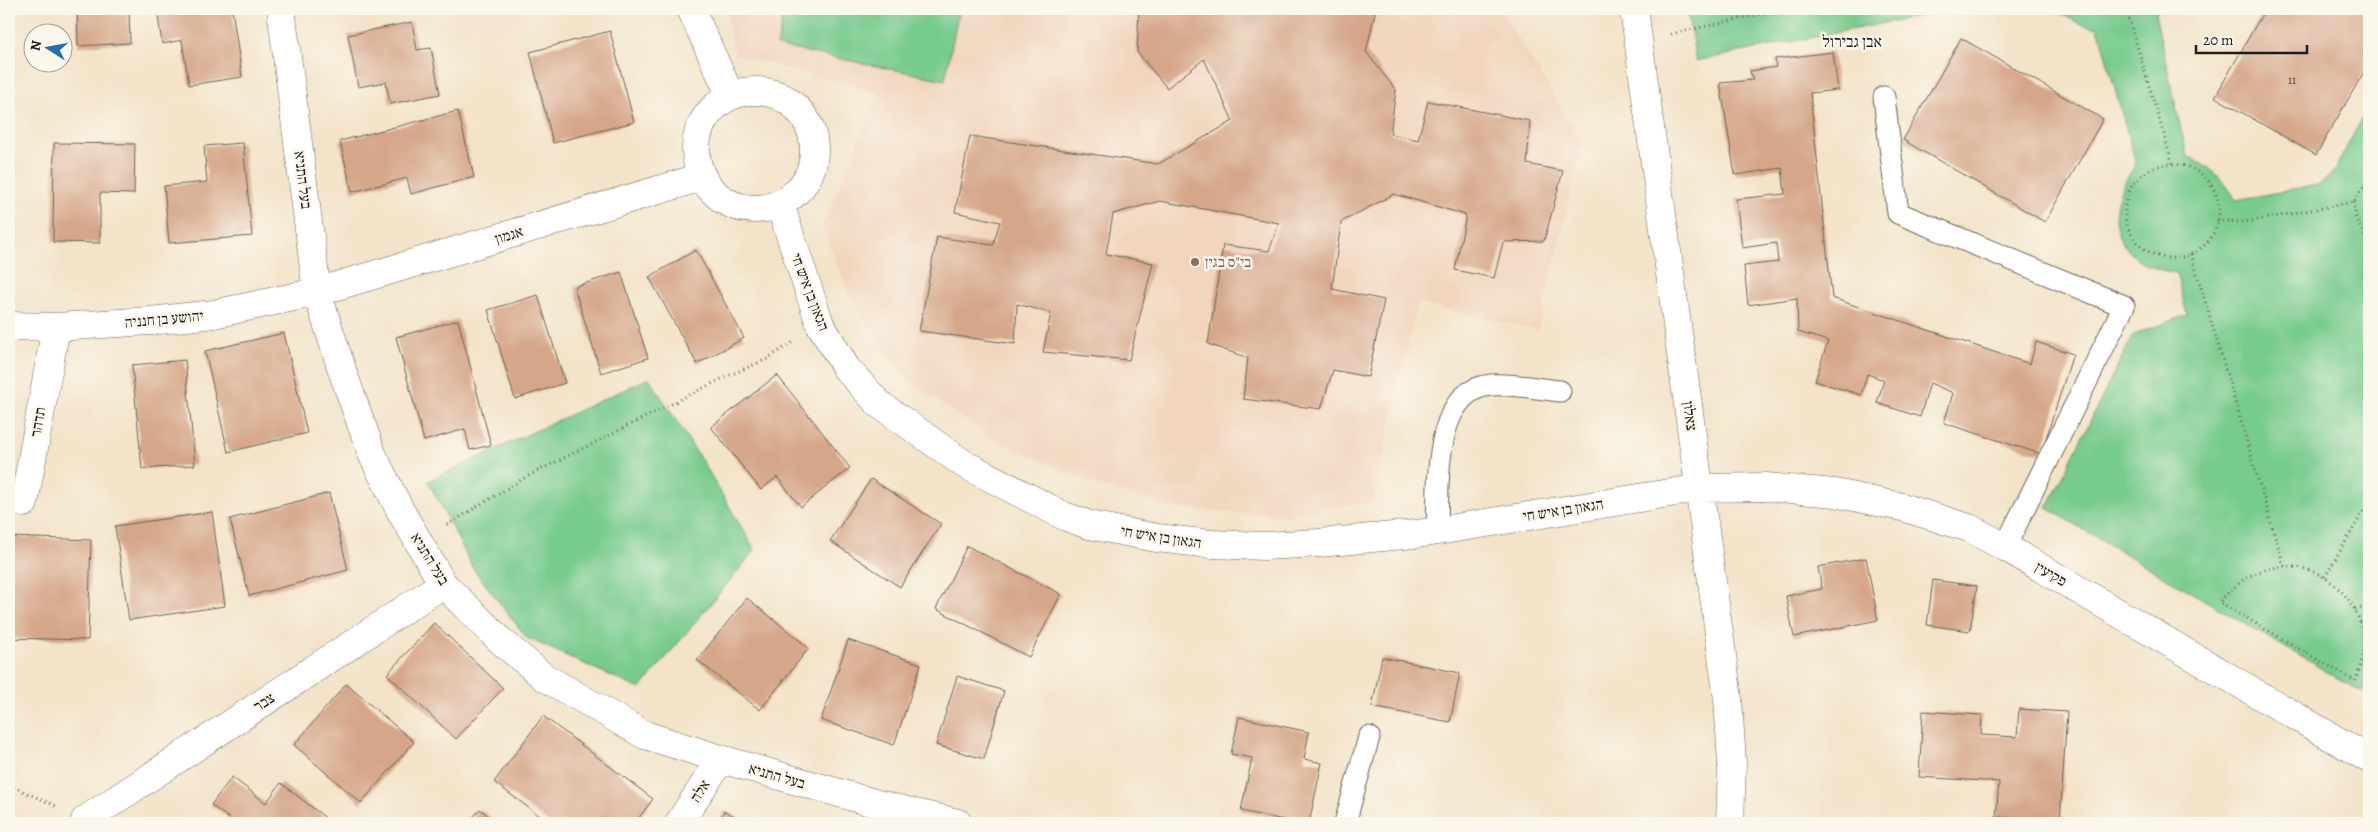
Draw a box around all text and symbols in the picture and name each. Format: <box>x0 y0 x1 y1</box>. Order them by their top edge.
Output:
north arrow <box>22 22 72 72</box>
scale bar <box>2196 22 2307 54</box>
text: 20 m <box>2203 30 2234 50</box>
district label: אבן גבירול <box>1822 31 1882 53</box>
text: N <box>25 39 46 52</box>
house number: 11 <box>2288 72 2296 88</box>
street label: בעל התניא <box>290 150 316 210</box>
street label: אגמון <box>492 221 526 249</box>
street label: הגאון בן איש חי <box>786 250 834 334</box>
place label: בי"ס בגין <box>1205 252 1251 272</box>
marker: בי"ס בגין <box>1189 256 1201 268</box>
street label: יהושע בן חנניה <box>124 306 204 332</box>
street label: צאלון <box>1678 400 1702 432</box>
street label: תדהר <box>26 405 50 439</box>
street label: הגאון בן איש חי <box>1521 494 1605 526</box>
street label: הגאון בן איש חי <box>1119 521 1203 553</box>
street label: בעל התניא <box>406 529 454 589</box>
street label: פקיעין <box>2031 557 2071 591</box>
street label: צבר <box>250 688 278 716</box>
street label: בעל התניא <box>746 758 808 794</box>
street label: אלה <box>685 776 715 806</box>

